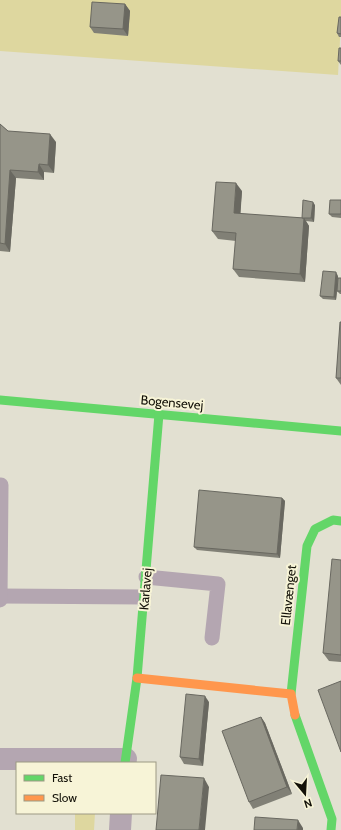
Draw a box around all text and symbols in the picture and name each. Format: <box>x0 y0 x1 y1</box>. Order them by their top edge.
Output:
street label: Bogensevej <box>140 391 204 414</box>
street label: Ellavænget <box>277 563 299 626</box>
street label: Karlavej <box>135 567 156 611</box>
legend <box>16 762 156 814</box>
text: Fast <box>52 770 72 785</box>
north arrow <box>285 774 325 814</box>
text: Slow <box>52 790 77 805</box>
text: N <box>302 796 314 811</box>

